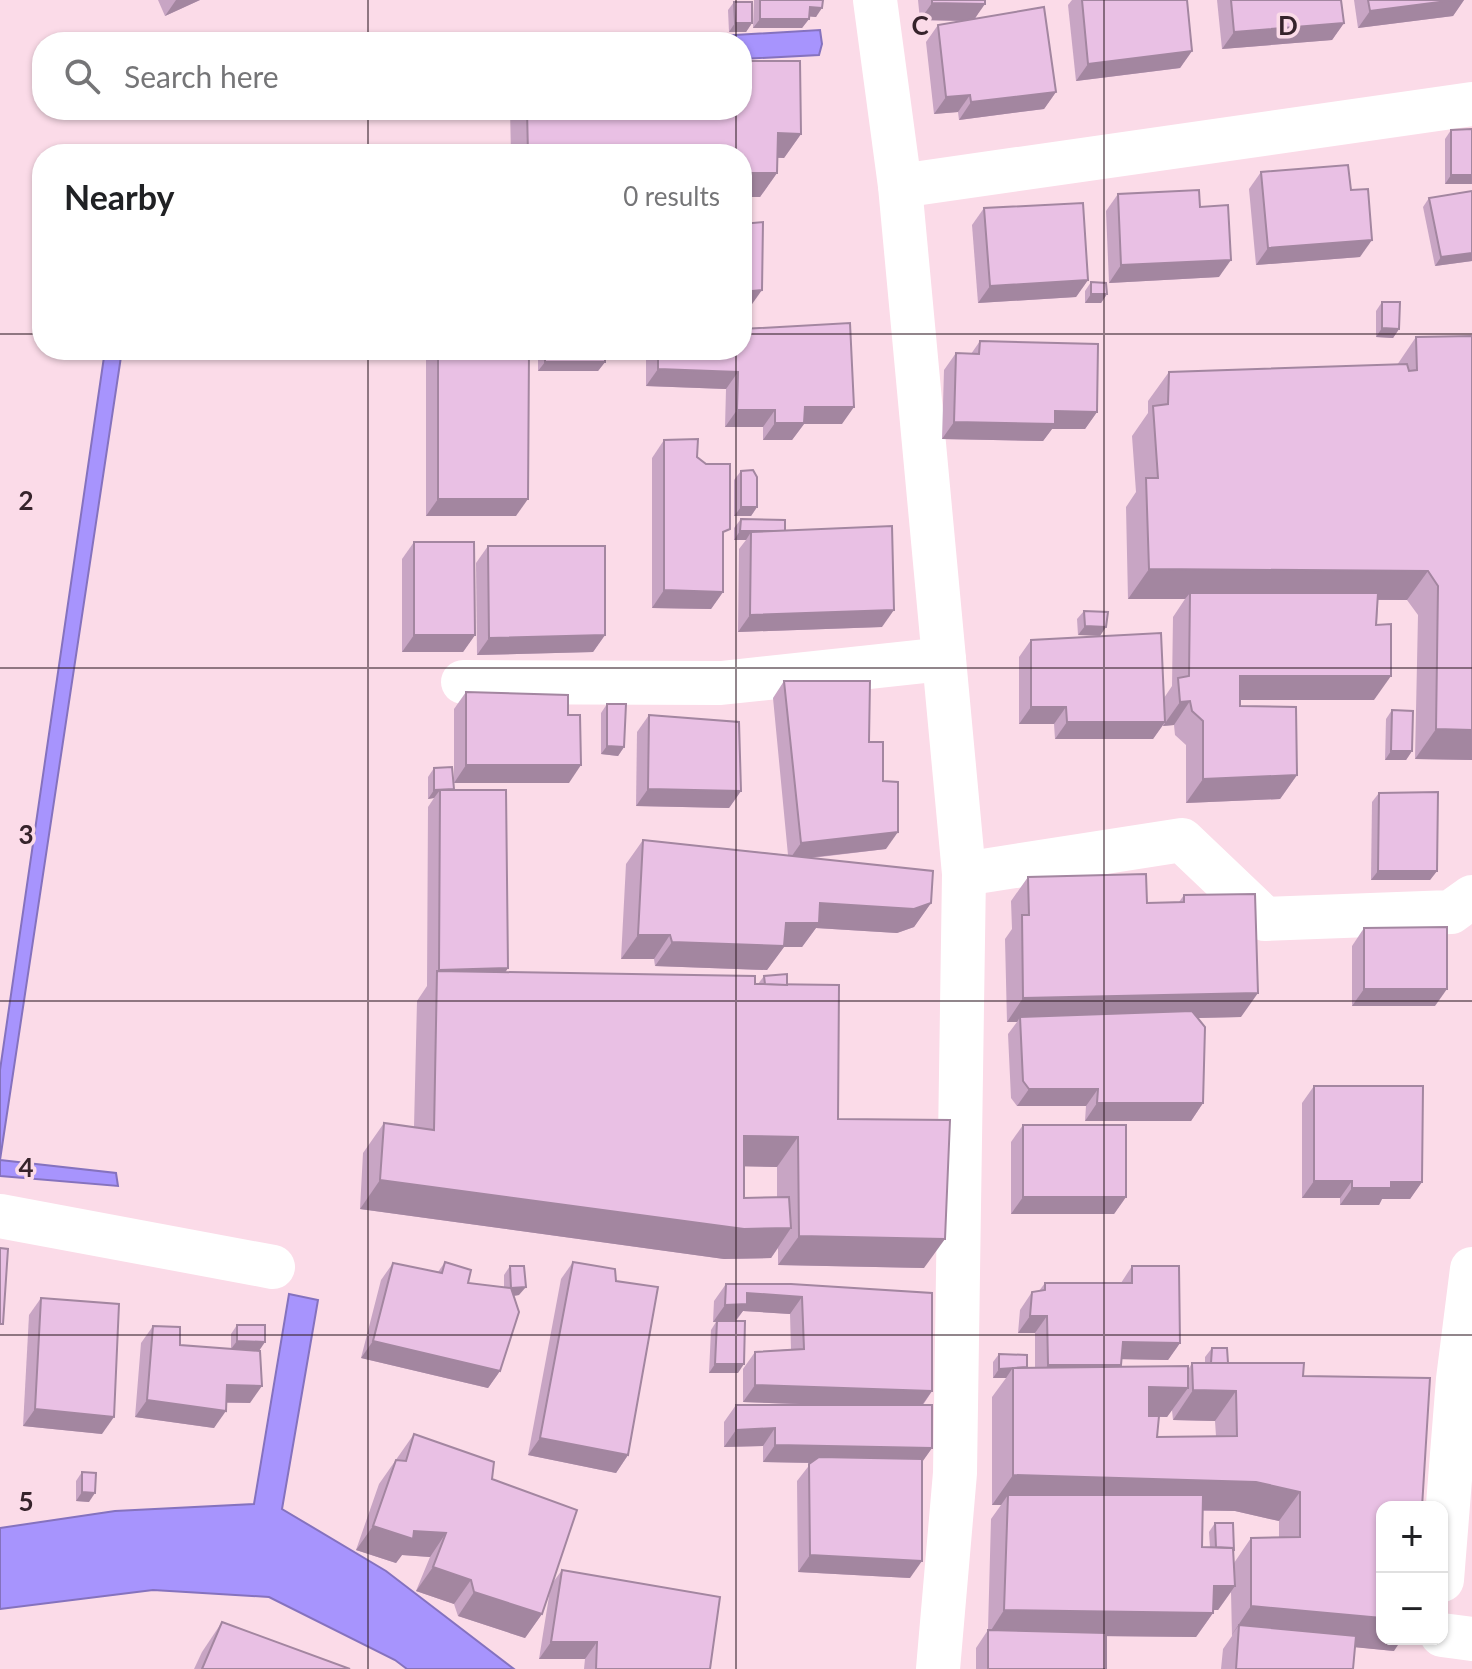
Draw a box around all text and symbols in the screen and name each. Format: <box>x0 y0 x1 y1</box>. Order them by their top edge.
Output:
text: C <box>911 9 929 41</box>
text: D <box>1278 9 1298 41</box>
search box <box>32 32 752 120</box>
icon: search <box>60 54 104 98</box>
text: Search here <box>124 58 279 94</box>
text: Nearby <box>64 176 175 217</box>
text: 0 results <box>623 180 720 212</box>
text: 2 <box>18 484 34 516</box>
text: 3 <box>18 818 34 850</box>
text: 4 <box>18 1151 34 1183</box>
text: 5 <box>18 1485 34 1517</box>
map controls <box>1376 1501 1448 1645</box>
button: + <box>1376 1501 1448 1573</box>
button: − <box>1376 1573 1448 1645</box>

